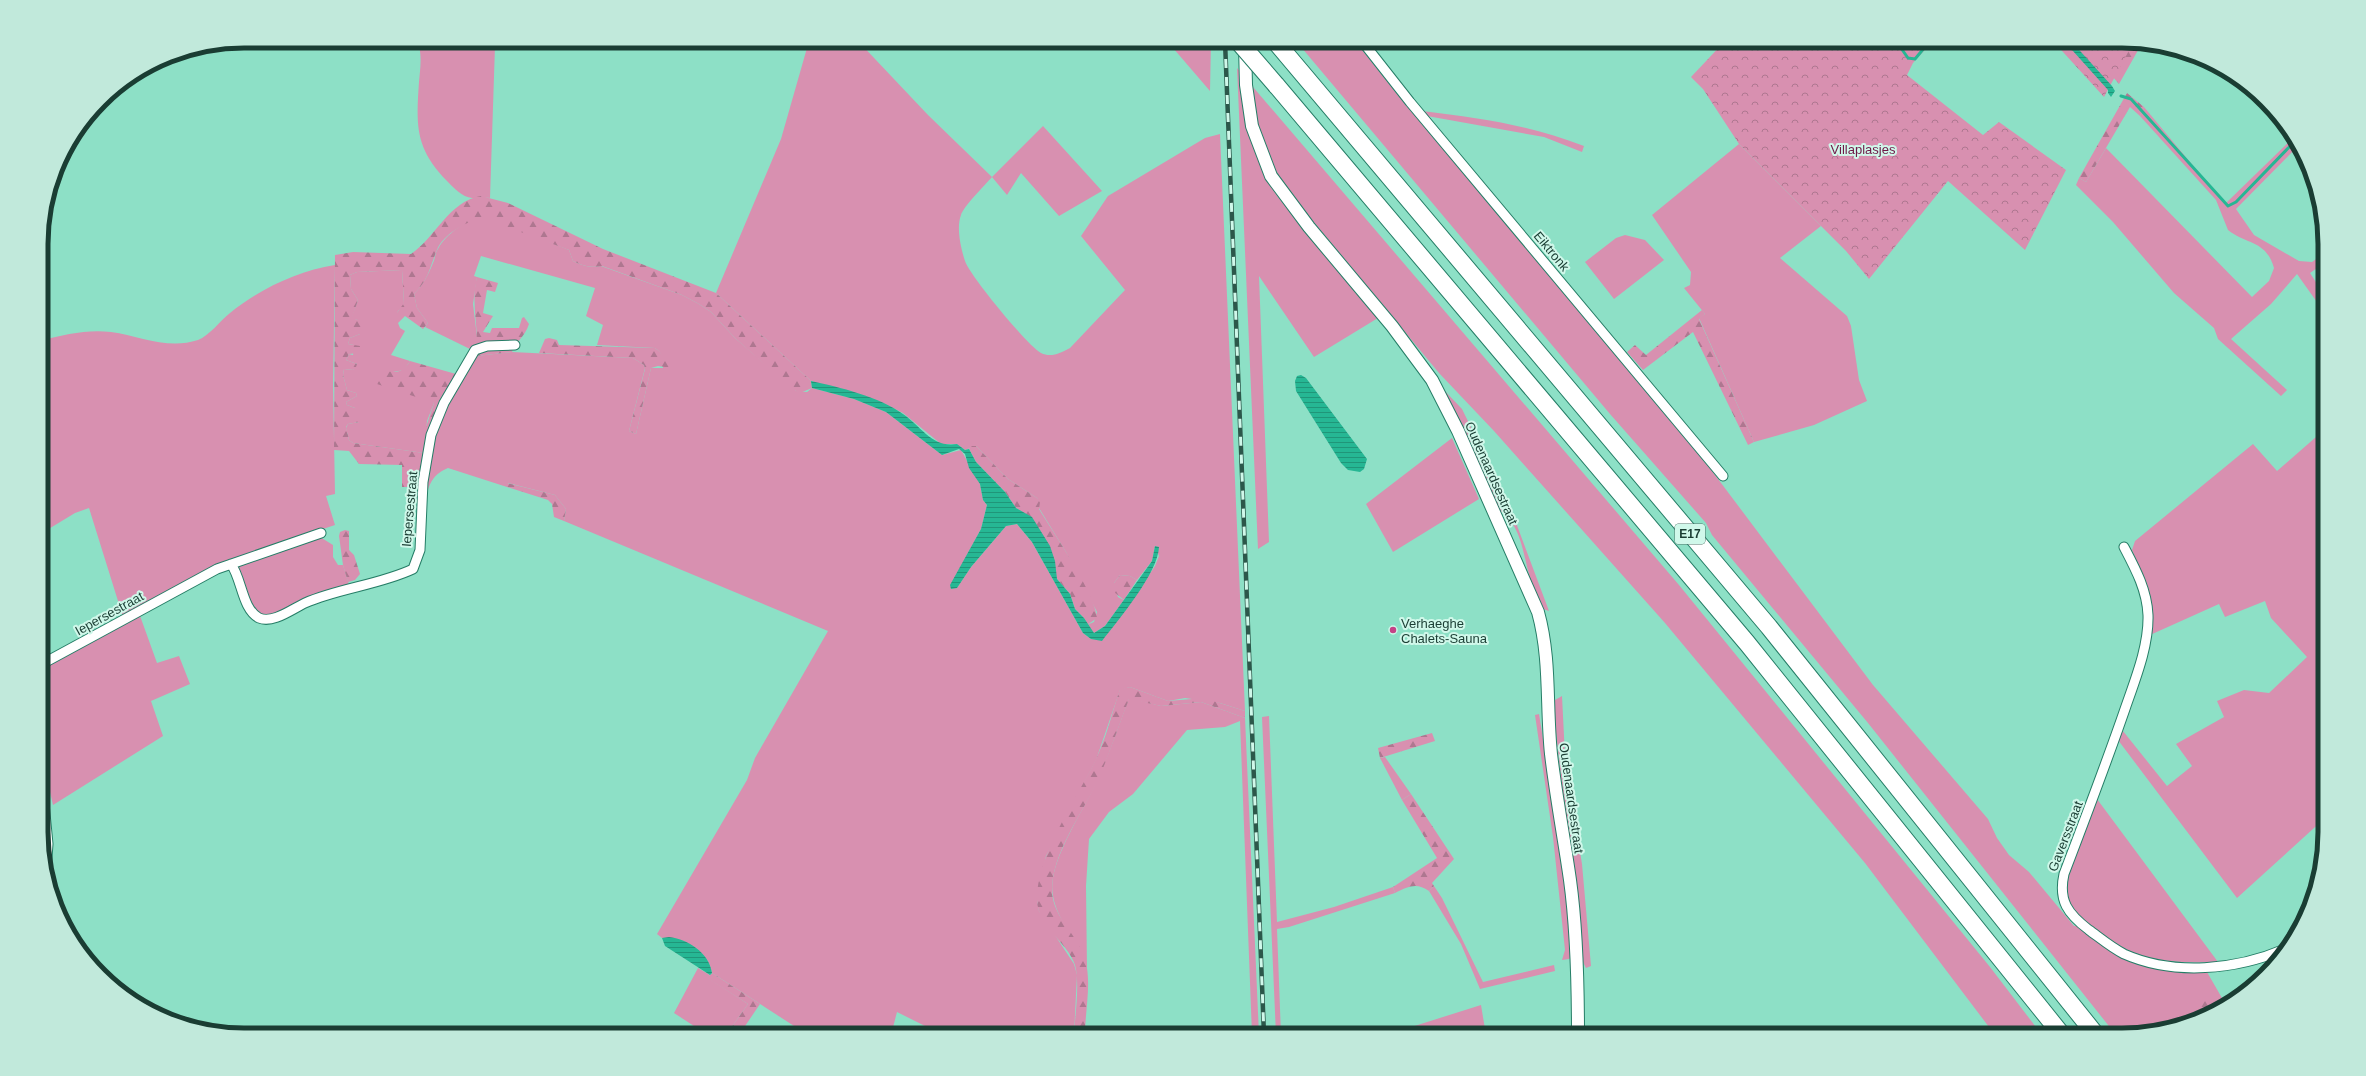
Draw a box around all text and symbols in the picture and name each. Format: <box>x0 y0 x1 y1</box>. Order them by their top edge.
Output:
park label: Villaplasjes <box>1831 142 1896 157</box>
street label: Eiktronk <box>1531 229 1573 275</box>
street label: Oudenaardsestraat <box>1462 419 1521 527</box>
street label: Iepersestraat <box>399 470 420 547</box>
road number: E17 <box>1675 524 1705 544</box>
street label: Iepersestraat <box>72 588 146 638</box>
place label: Verhaeghe Chalets-Sauna <box>1401 616 1488 646</box>
marker: Verhaeghe Chalets-Sauna <box>1388 625 1398 635</box>
street label: Oudenaardsestraat <box>1556 742 1587 855</box>
street label: Gaversstraat <box>2045 798 2086 874</box>

